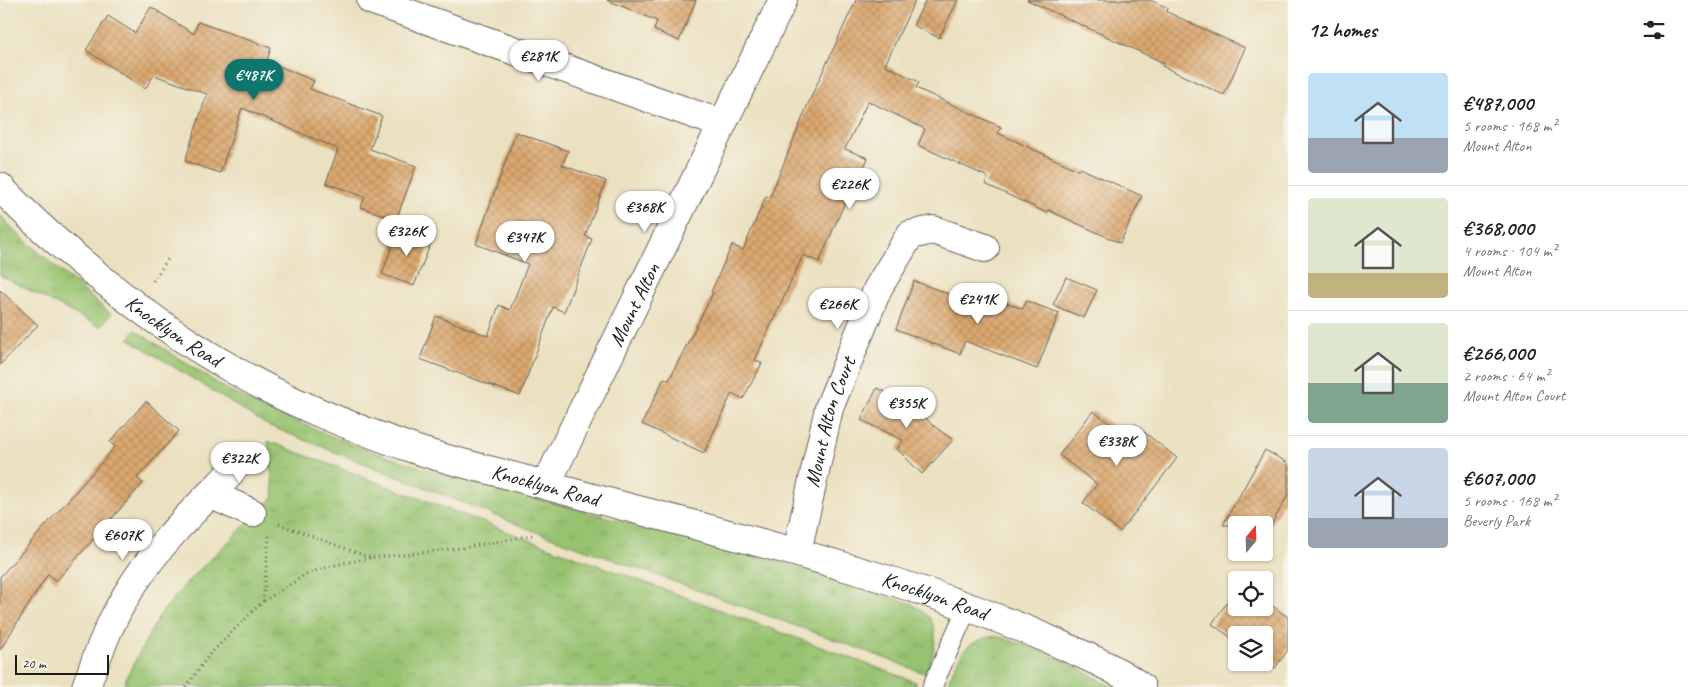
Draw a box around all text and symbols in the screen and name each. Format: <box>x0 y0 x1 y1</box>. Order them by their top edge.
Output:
icon: filters <box>1640 16 1668 44</box>
text: 12 homes <box>1308 17 1377 43</box>
pin: €281K <box>504 39 574 82</box>
text: €281K <box>521 46 557 66</box>
pin: €487K <box>219 58 289 101</box>
text: €487K <box>236 65 272 85</box>
text: €487,000 <box>1463 90 1533 116</box>
icon: home <box>1348 93 1408 153</box>
text: 5 rooms · 168 m² <box>1463 116 1557 136</box>
text: Mount Alton <box>1463 136 1531 156</box>
pin: €226K <box>815 168 885 210</box>
text: €226K <box>831 174 869 194</box>
pin: €368K <box>610 190 680 233</box>
text: €368K <box>626 197 664 217</box>
pin: €326K <box>372 214 442 257</box>
text: €368,000 <box>1463 215 1534 241</box>
icon: home <box>1348 218 1408 278</box>
pin: €347K <box>490 220 560 263</box>
text: €326K <box>388 221 426 241</box>
text: €347K <box>507 227 543 247</box>
text: 4 rooms · 104 m² <box>1463 241 1557 261</box>
street label: Mount Alton <box>603 258 666 350</box>
text: Mount Alton <box>1463 261 1531 281</box>
pin: €241K <box>943 282 1013 325</box>
pin: €266K <box>803 288 873 330</box>
street label: Knocklyon Road <box>120 289 229 375</box>
text: €241K <box>960 289 996 309</box>
text: €266K <box>819 294 857 314</box>
text: €266,000 <box>1463 340 1534 366</box>
icon: home <box>1348 343 1408 403</box>
street label: Mount Alton Court <box>799 351 862 490</box>
text: 2 rooms · 64 m² <box>1463 366 1549 386</box>
pin: €355K <box>872 386 942 429</box>
text: Mount Alton Court <box>1463 386 1565 406</box>
text: €355K <box>889 393 925 413</box>
pin: €338K <box>1082 424 1152 467</box>
text: €338K <box>1099 431 1135 451</box>
pin: €322K <box>205 442 275 484</box>
text: €322K <box>222 448 258 468</box>
street label: Knocklyon Road <box>489 458 605 513</box>
text: €607,000 <box>1463 465 1534 491</box>
icon: home <box>1348 468 1408 528</box>
text: 5 rooms · 168 m² <box>1463 491 1557 511</box>
text: Beverly Park <box>1463 511 1530 531</box>
north arrow <box>1228 516 1272 561</box>
map controls <box>1228 516 1273 671</box>
pin: €607K <box>88 518 158 561</box>
text: €607K <box>104 525 142 545</box>
street label: Knocklyon Road <box>879 566 995 627</box>
button: locate <box>1228 571 1273 616</box>
button: layers <box>1228 626 1273 671</box>
scale bar <box>15 652 109 675</box>
text: 20 m <box>22 655 46 672</box>

